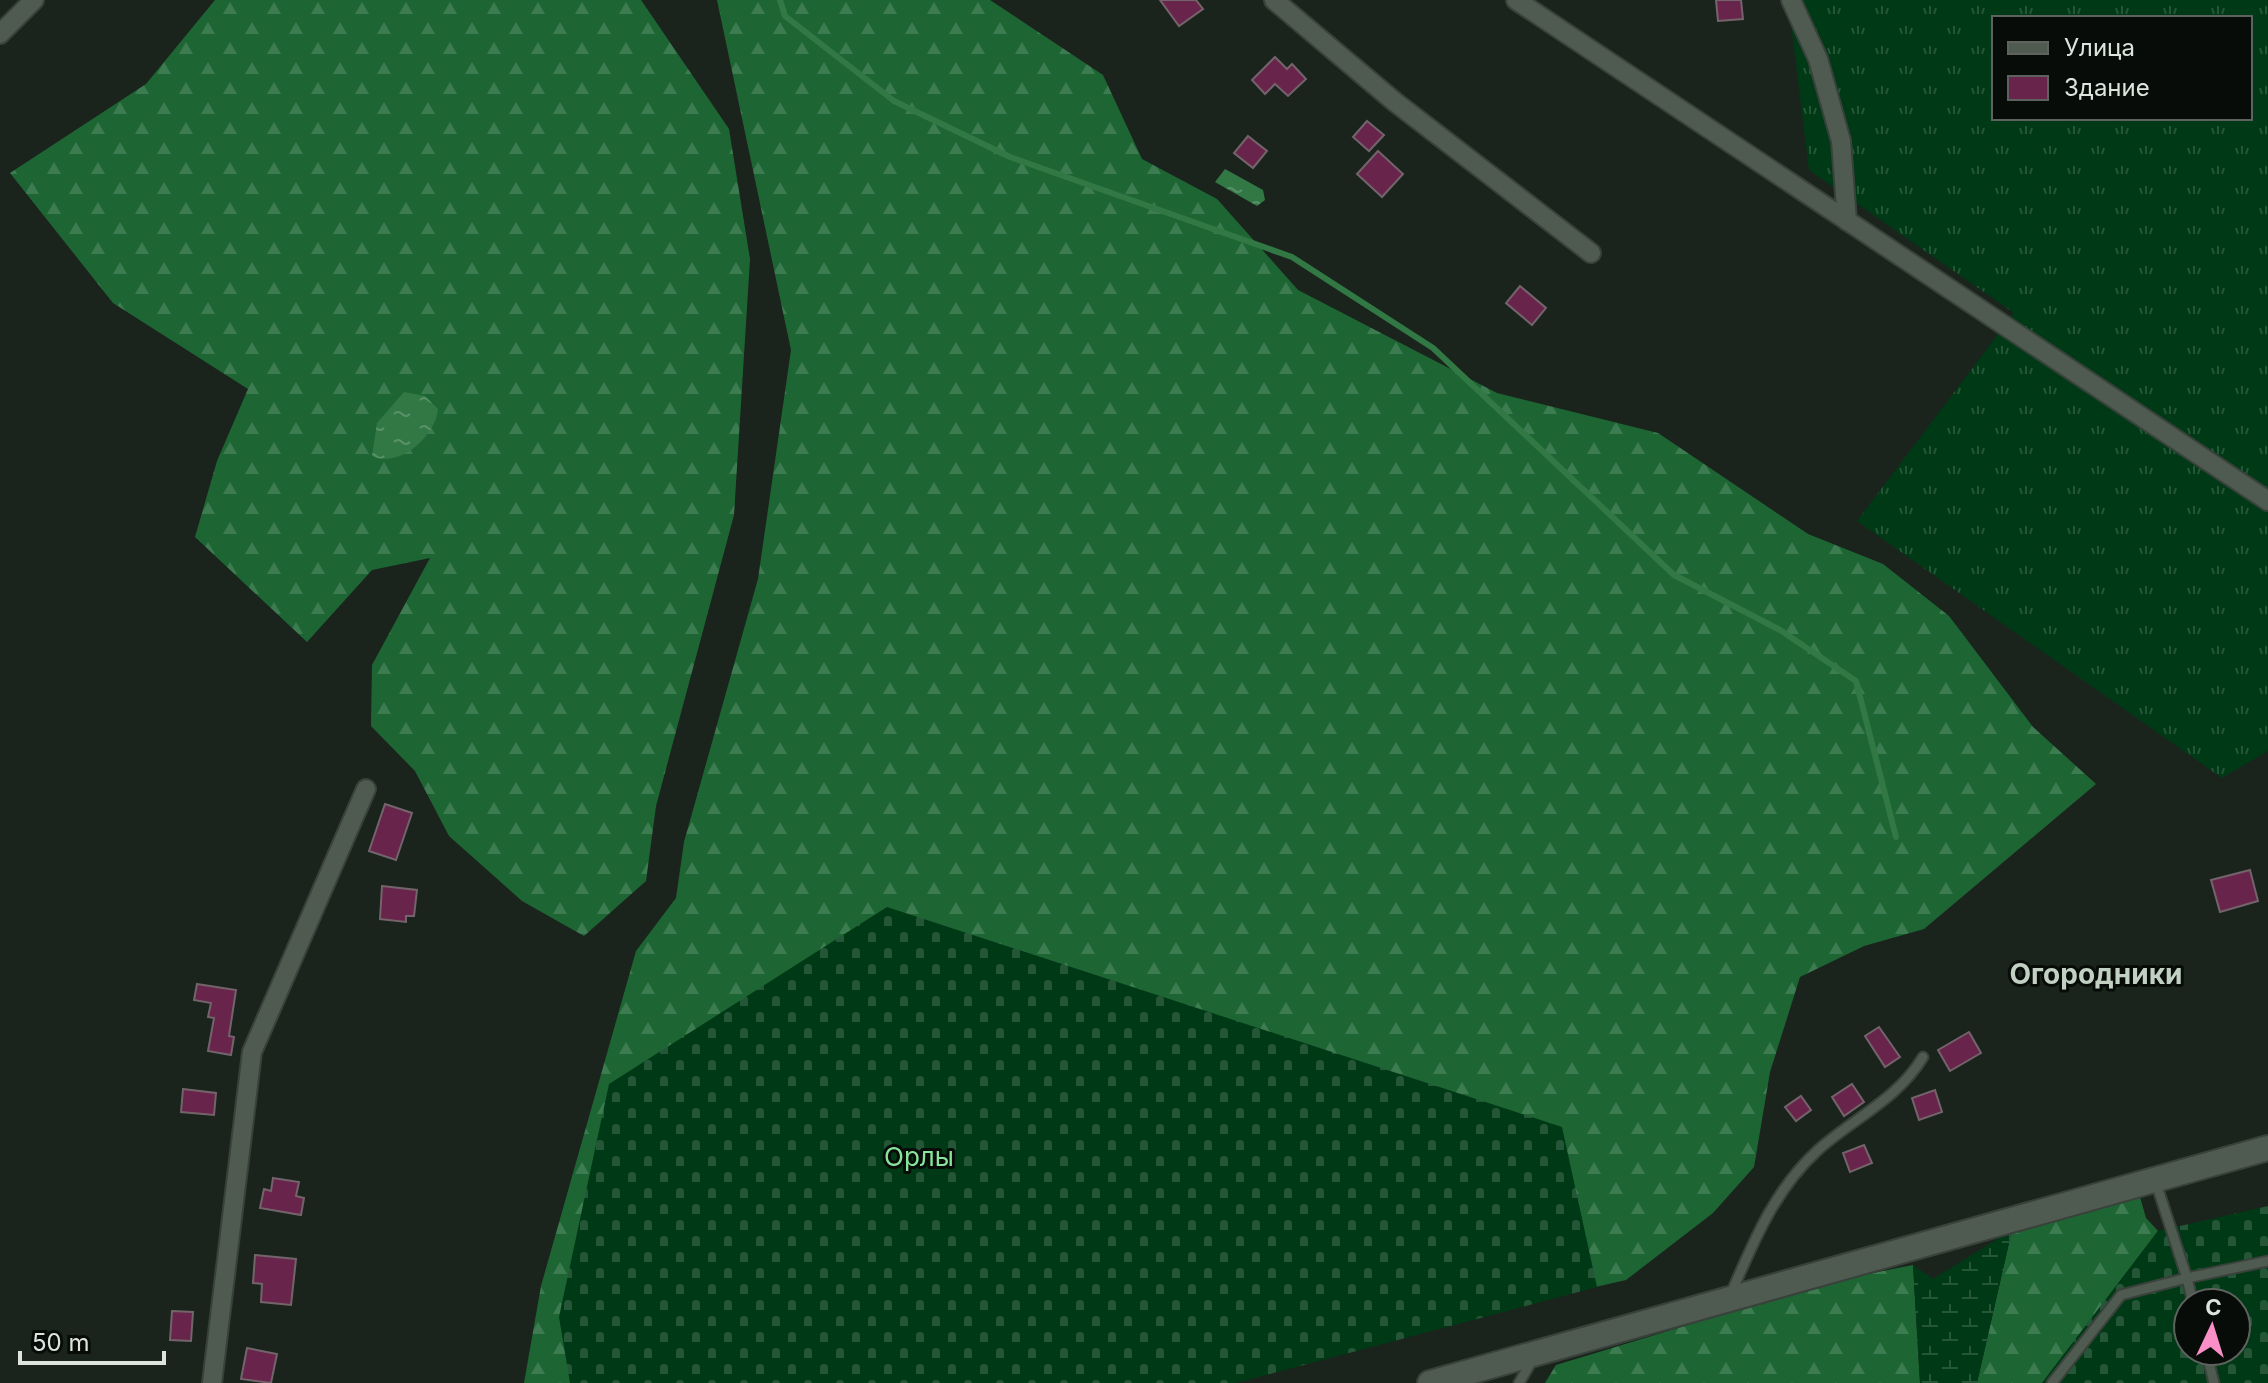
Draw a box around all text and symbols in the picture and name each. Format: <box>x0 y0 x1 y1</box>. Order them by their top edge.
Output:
legend <box>1992 16 2252 120</box>
text: Улица <box>2064 33 2135 62</box>
text: Здание <box>2064 73 2150 102</box>
district label: Огородники <box>2010 957 2182 991</box>
park label: Орлы <box>884 1141 954 1172</box>
north arrow <box>2172 1287 2252 1367</box>
text: С <box>2204 1294 2222 1321</box>
scale bar <box>20 1315 164 1365</box>
text: 50 m <box>32 1328 90 1357</box>

